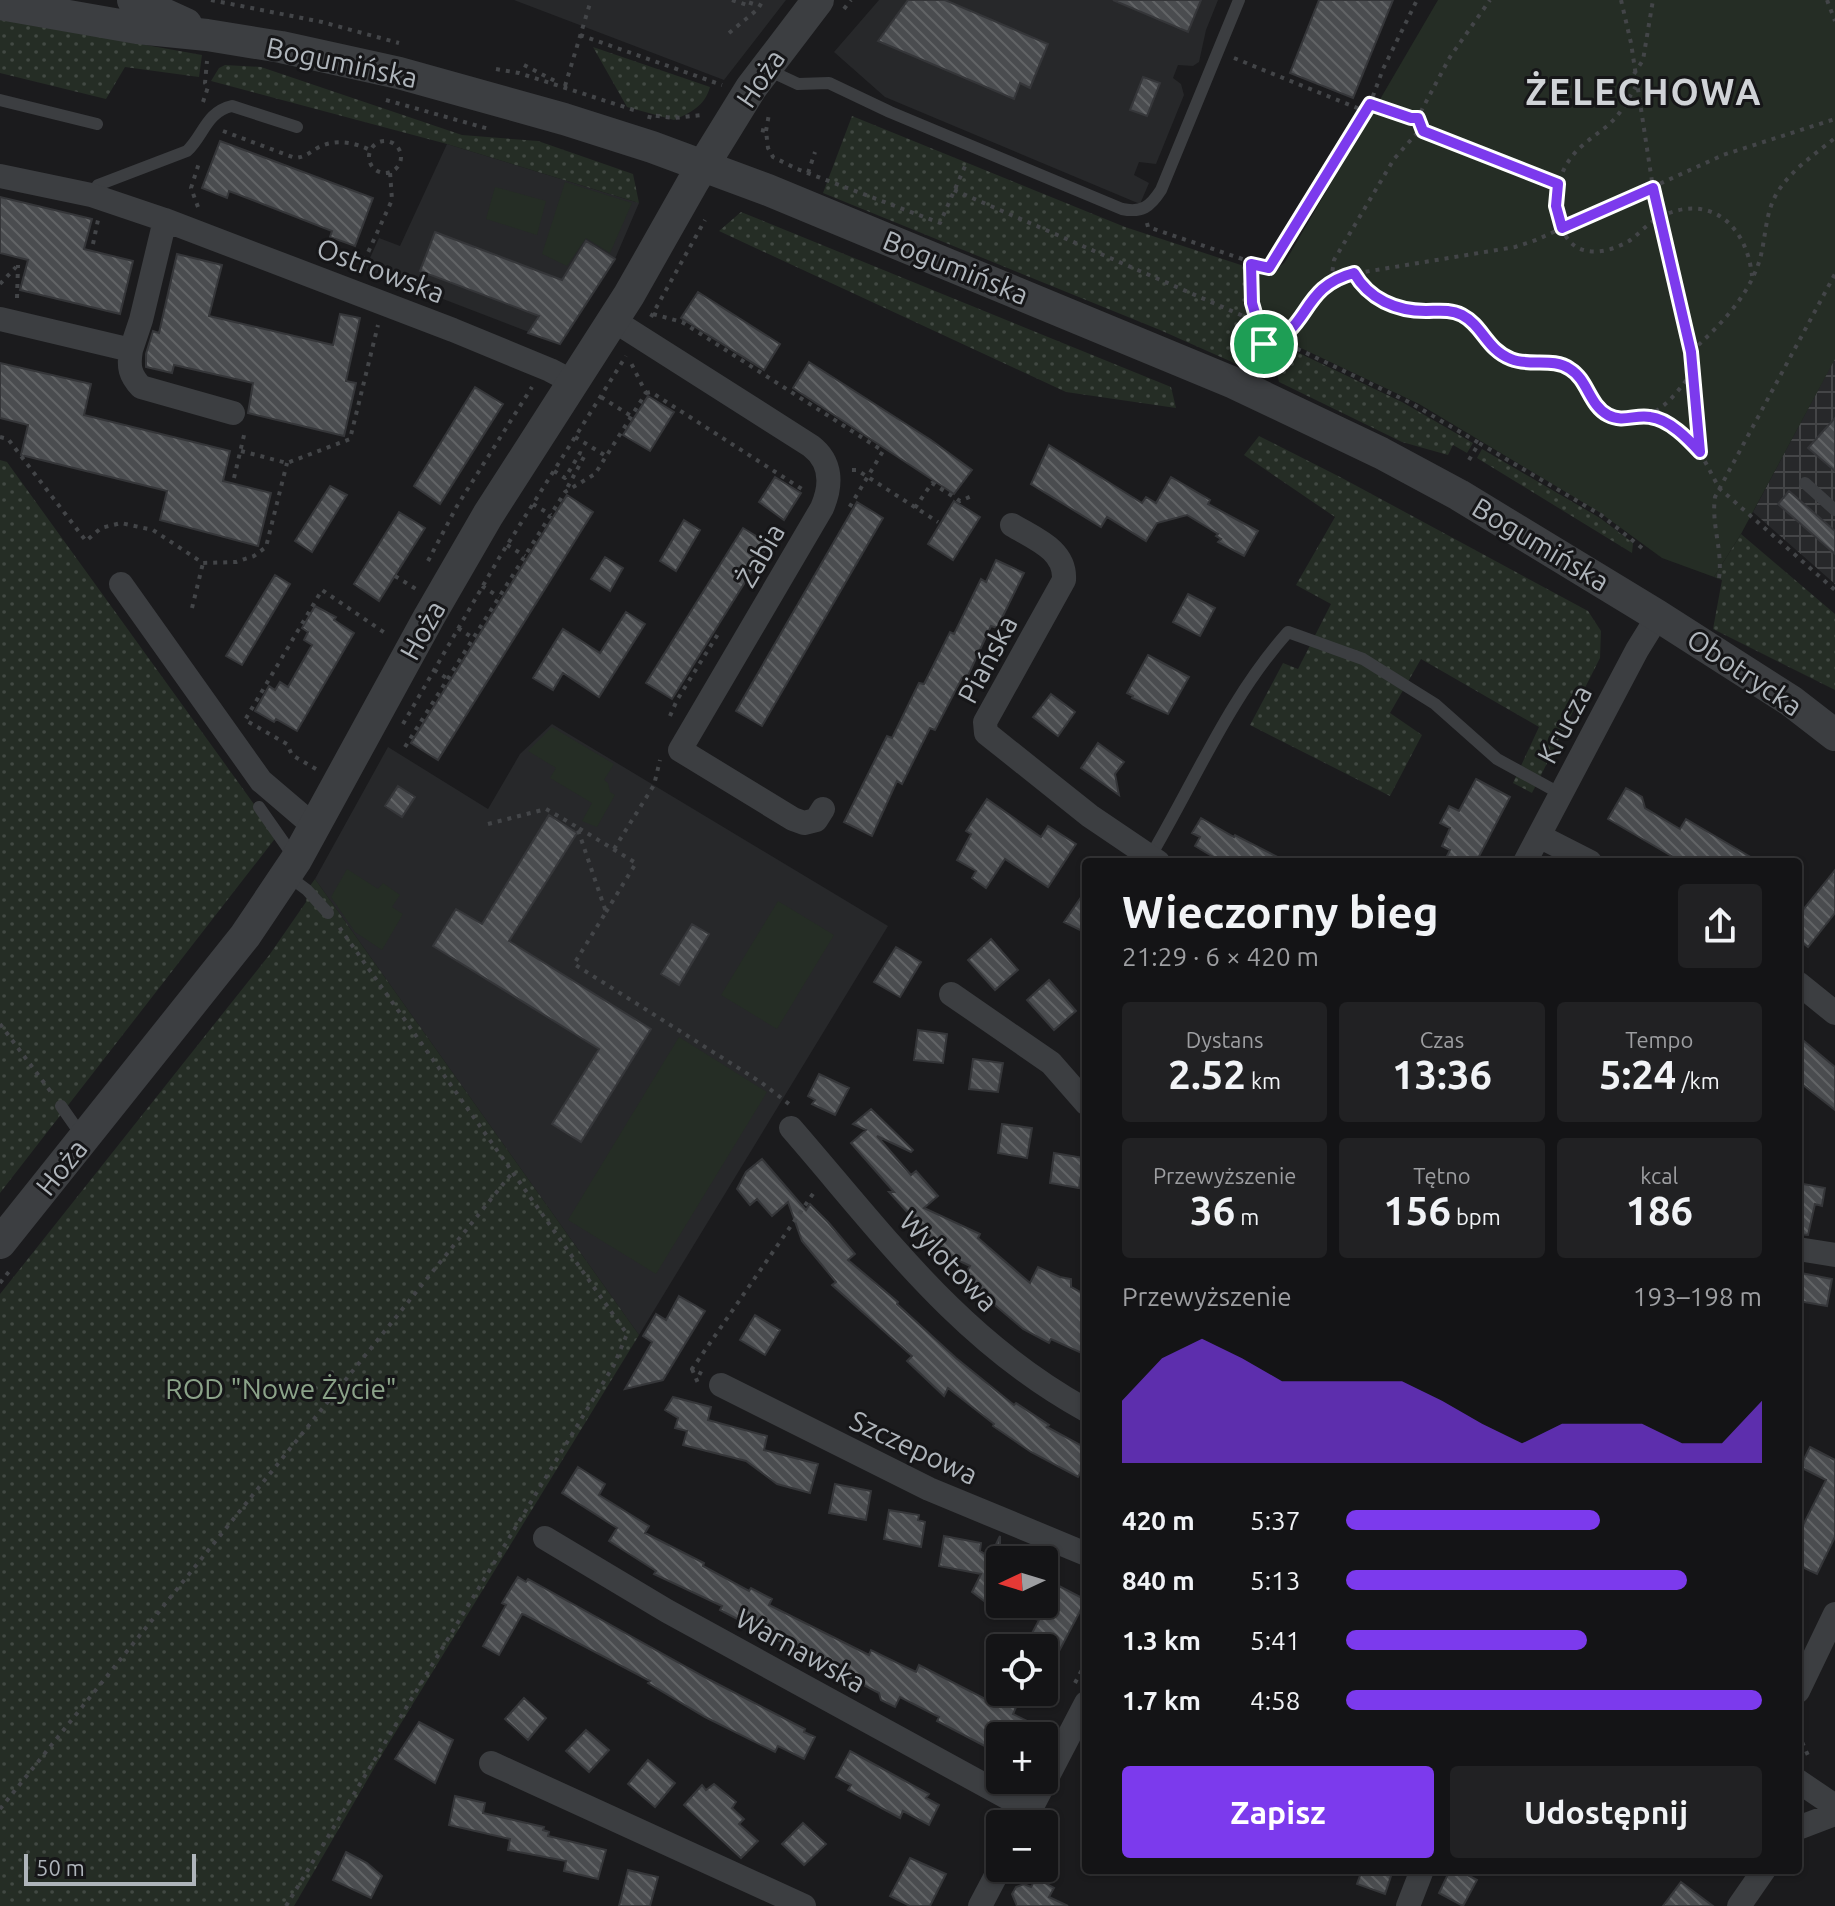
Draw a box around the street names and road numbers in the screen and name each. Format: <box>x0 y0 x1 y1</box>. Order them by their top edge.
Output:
street label: Bogumińska <box>264 31 420 93</box>
street label: Hoża <box>730 43 790 113</box>
street label: Bogumińska <box>879 224 1033 310</box>
street label: Ostrowska <box>313 231 449 309</box>
street label: Bogumińska <box>1467 491 1615 597</box>
street label: Żabia <box>730 518 790 592</box>
street label: Hoża <box>393 595 451 665</box>
street label: Piańska <box>951 610 1023 708</box>
street label: Obotrycka <box>1682 622 1808 722</box>
street label: Krucza <box>1531 680 1597 768</box>
street label: Hoża <box>29 1133 93 1201</box>
street label: Wylotowa <box>894 1205 1004 1317</box>
street label: Szczepowa <box>845 1404 983 1490</box>
street label: Warnawska <box>731 1602 871 1698</box>

